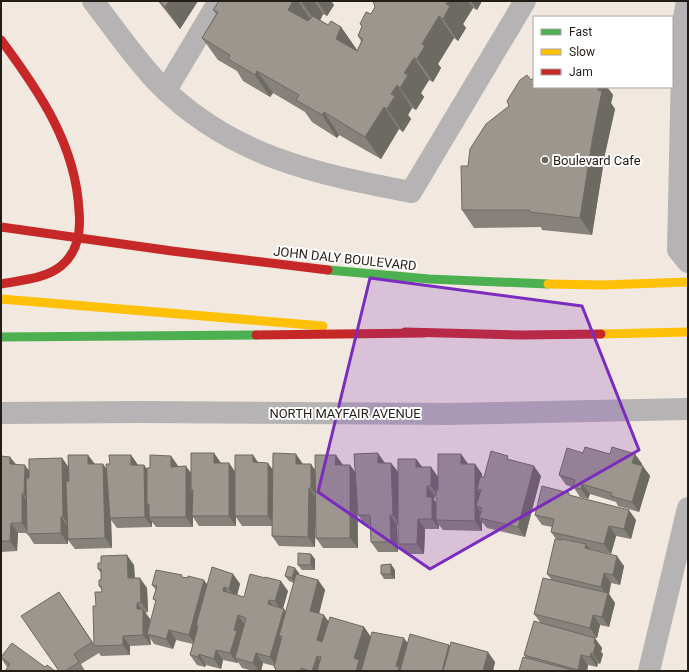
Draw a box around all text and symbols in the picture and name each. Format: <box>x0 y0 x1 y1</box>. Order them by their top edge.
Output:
legend <box>533 16 673 88</box>
text: Fast <box>569 25 592 39</box>
text: Slow <box>569 45 595 59</box>
text: Jam <box>569 65 593 79</box>
place label: Boulevard Cafe <box>553 153 641 168</box>
marker: Boulevard Cafe <box>540 155 550 165</box>
street label: JOHN DALY BOULEVARD <box>273 244 417 273</box>
street label: NORTH MAYFAIR AVENUE <box>269 406 421 421</box>

